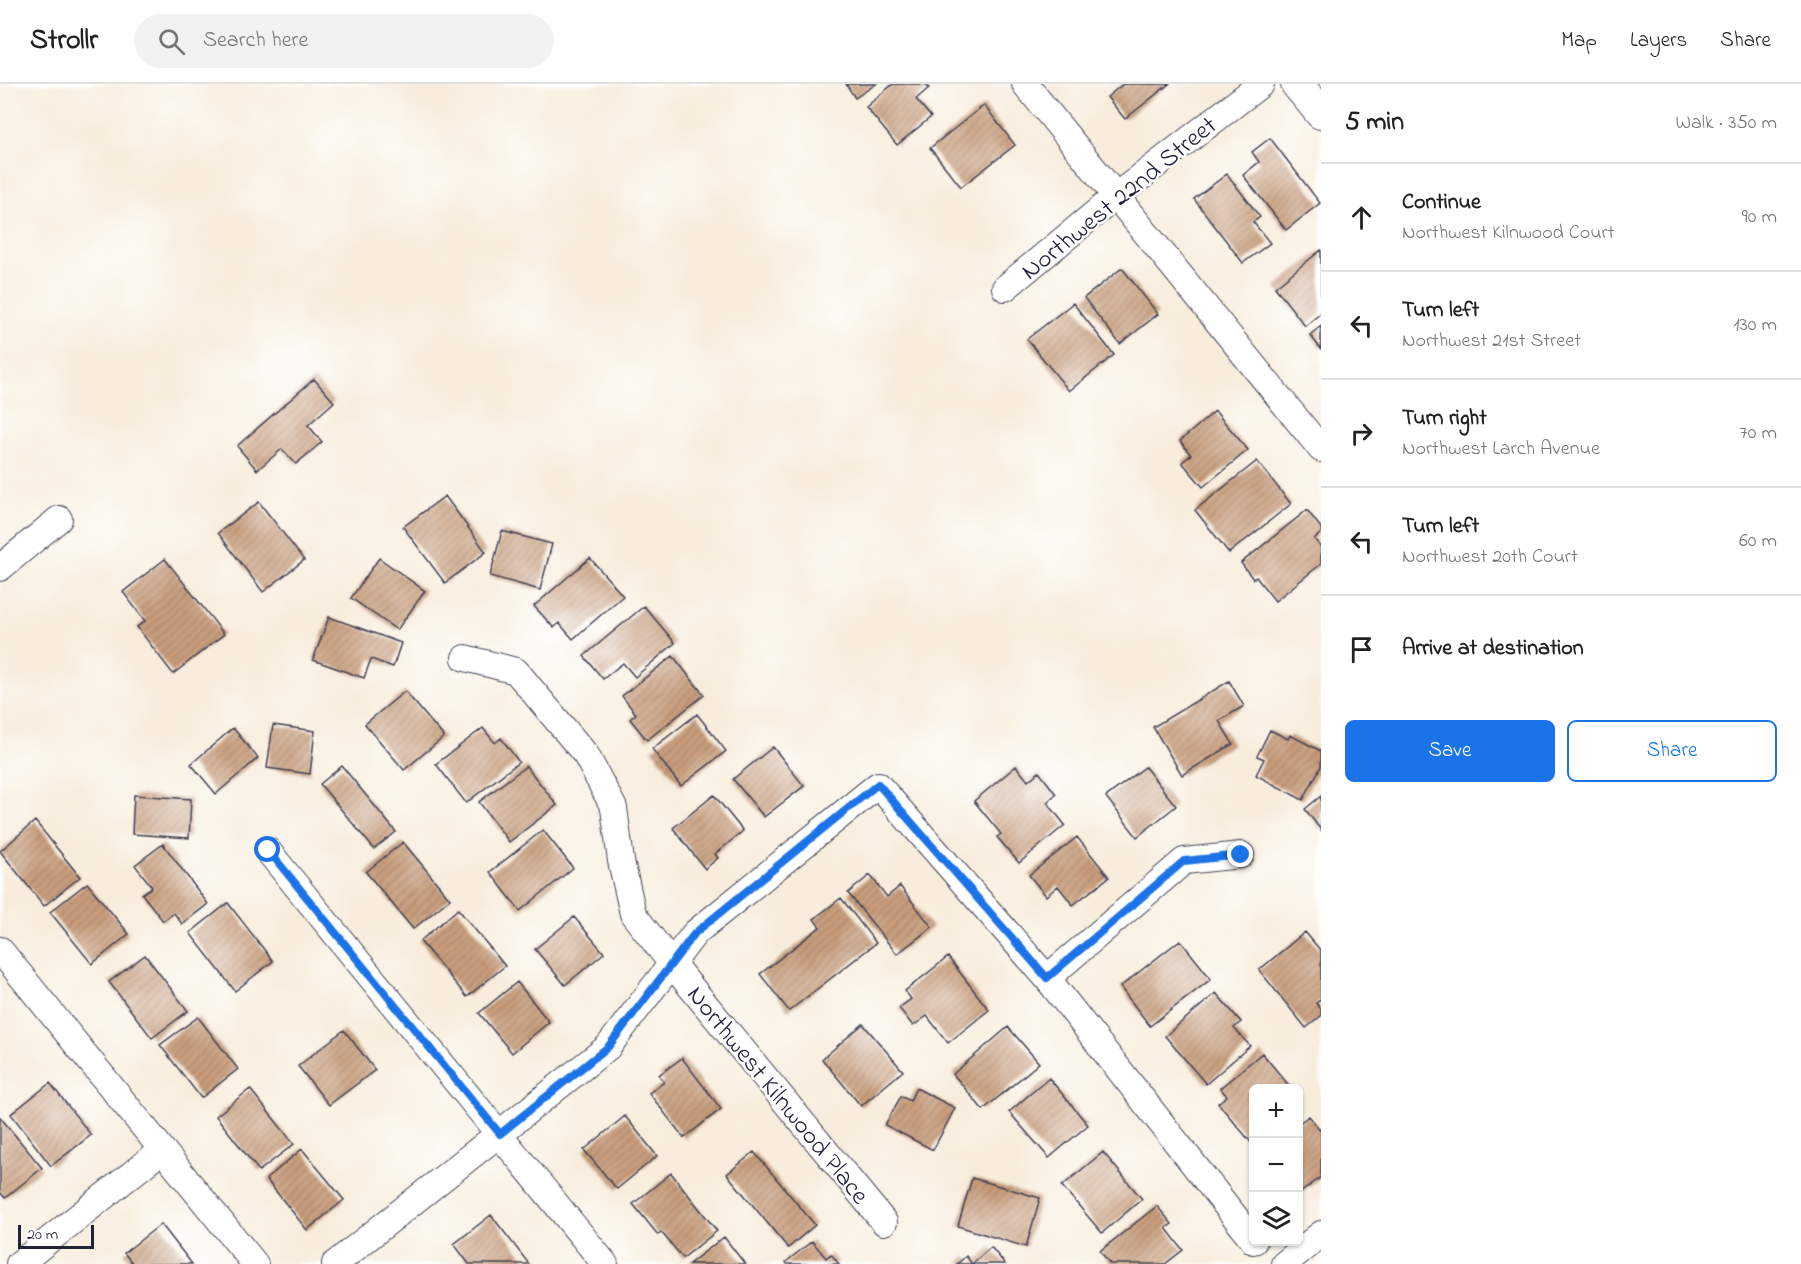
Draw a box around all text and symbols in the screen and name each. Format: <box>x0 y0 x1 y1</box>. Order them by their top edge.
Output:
search box <box>134 14 554 68</box>
text: Strollr <box>30 21 98 62</box>
icon: search <box>155 25 188 58</box>
text: Search here <box>203 25 308 57</box>
text: Map <box>1561 26 1597 56</box>
text: Layers <box>1630 26 1687 56</box>
text: Share <box>1720 26 1771 56</box>
text: 5 min <box>1345 104 1404 142</box>
street label: Northwest 22nd Street <box>1014 108 1226 290</box>
text: Walk · 350 m <box>1675 109 1777 138</box>
text: Continue <box>1402 187 1481 219</box>
icon: ahead <box>1345 201 1378 234</box>
text: 90 m <box>1742 203 1777 232</box>
text: Northwest Kilnwood Court <box>1402 219 1614 248</box>
text: Turn left <box>1402 295 1479 327</box>
icon: left <box>1345 309 1378 342</box>
text: 130 m <box>1733 311 1777 340</box>
text: Northwest 21st Street <box>1402 327 1581 356</box>
text: Turn right <box>1402 403 1487 435</box>
icon: right <box>1345 417 1378 450</box>
text: 70 m <box>1740 419 1777 448</box>
text: Northwest Larch Avenue <box>1402 435 1600 464</box>
text: Turn left <box>1402 511 1479 543</box>
icon: left <box>1345 525 1378 558</box>
text: 60 m <box>1739 527 1777 556</box>
text: Northwest 20th Court <box>1402 543 1578 572</box>
icon: arrive <box>1345 633 1378 666</box>
text: Arrive at destination <box>1402 633 1584 665</box>
button: Save <box>1345 720 1555 782</box>
button: Share <box>1567 720 1777 782</box>
route start <box>254 836 280 862</box>
route end <box>1227 841 1253 867</box>
street label: Northwest Kilnwood Place <box>676 978 877 1214</box>
map controls <box>1249 1084 1303 1246</box>
button: + <box>1249 1084 1303 1138</box>
button: − <box>1249 1138 1303 1192</box>
button: layers <box>1249 1192 1303 1246</box>
scale bar <box>18 1222 94 1250</box>
text: 20 m <box>27 1223 58 1247</box>

